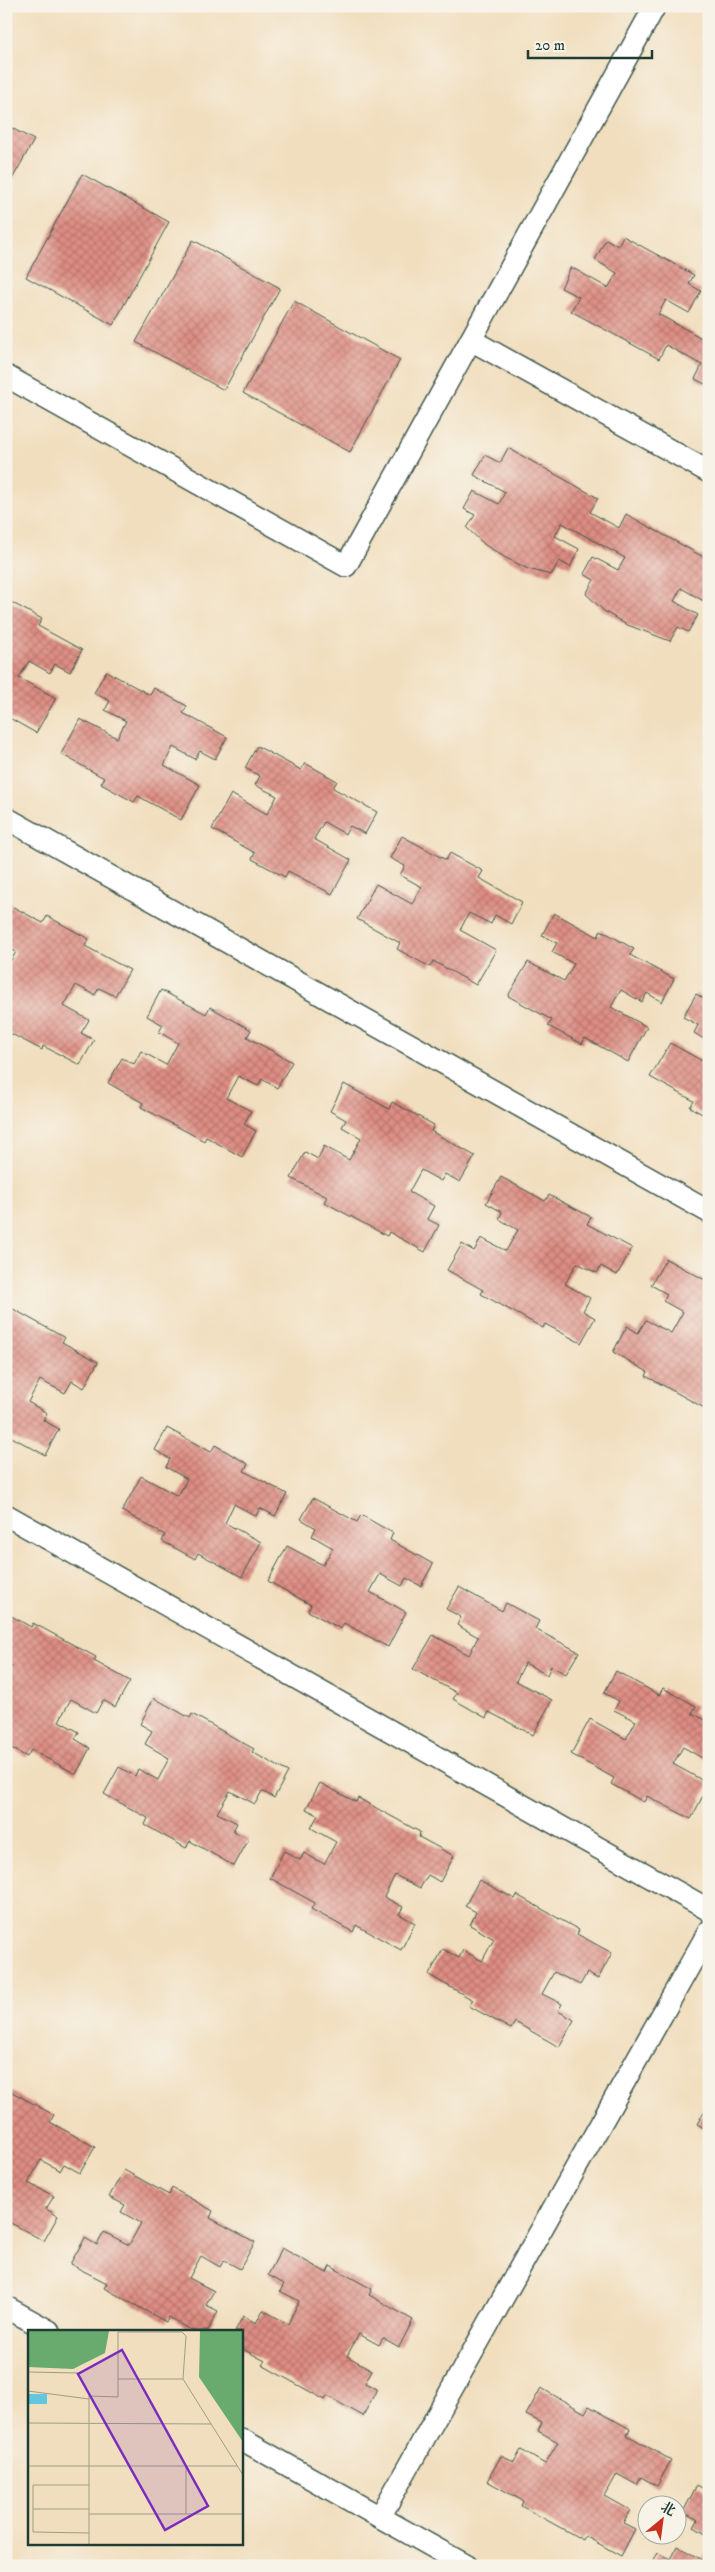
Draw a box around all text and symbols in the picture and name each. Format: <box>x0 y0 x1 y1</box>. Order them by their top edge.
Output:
scale bar <box>528 28 651 60</box>
text: 20 m <box>535 36 565 55</box>
inset map <box>28 2330 242 2544</box>
north arrow <box>638 2494 688 2544</box>
text: 北 <box>657 2498 678 2521</box>

